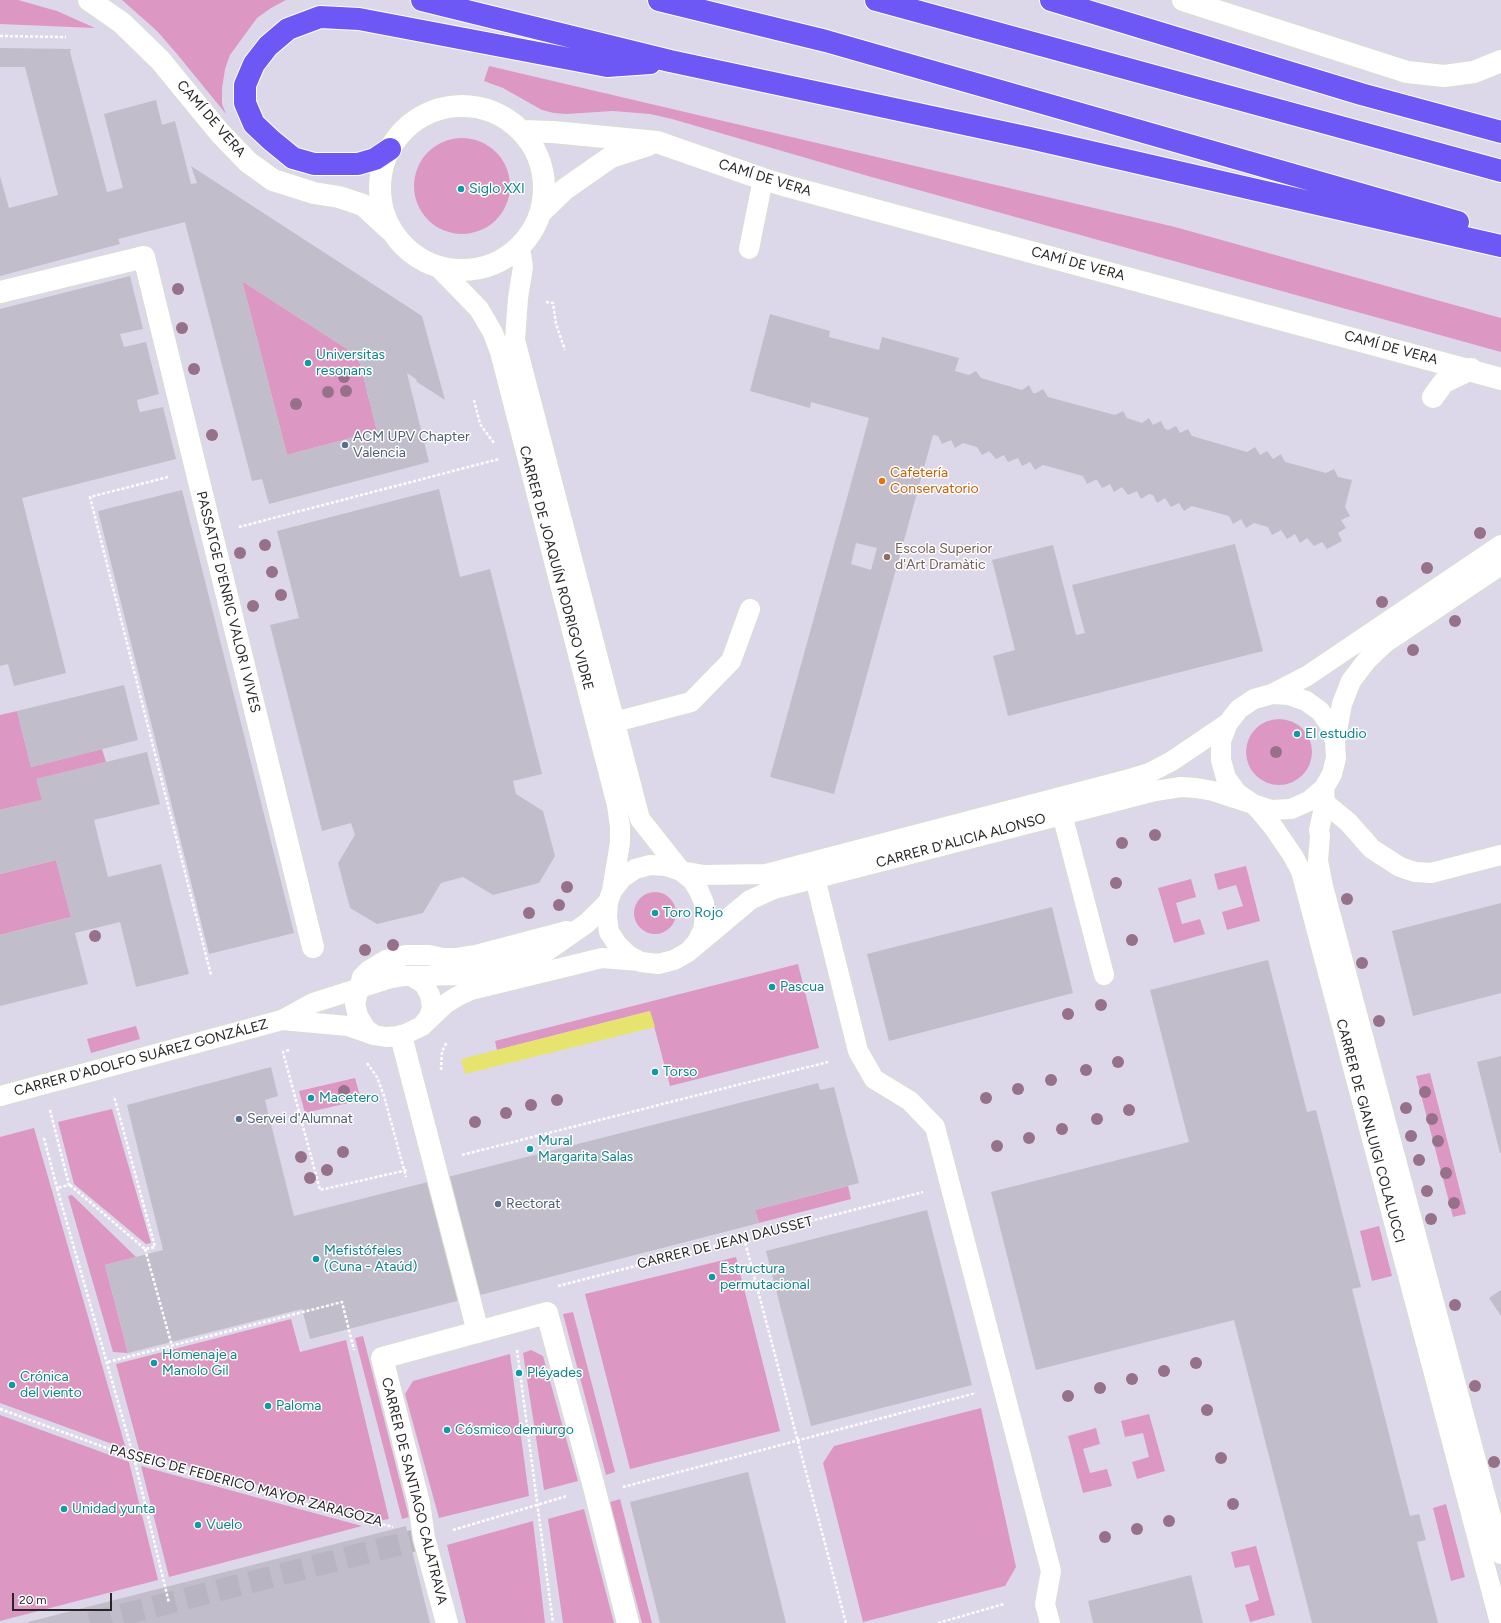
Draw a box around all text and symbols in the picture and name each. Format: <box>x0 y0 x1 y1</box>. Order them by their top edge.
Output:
street label: CAMÍ DE VERA <box>173 77 249 161</box>
street label: CAMÍ DE VERA <box>716 156 814 200</box>
place label: Siglo XXI <box>469 181 525 197</box>
marker: Siglo XXI <box>456 184 466 194</box>
street label: CAMÍ DE VERA <box>1029 243 1127 285</box>
street label: CAMÍ DE VERA <box>1342 327 1440 369</box>
place label: Universitas resonans <box>316 347 385 380</box>
marker: Universitas resonans <box>303 358 313 368</box>
place label: ACM UPV Chapter Valencia <box>353 429 470 462</box>
marker: ACM UPV Chapter Valencia <box>340 440 350 450</box>
street label: CARRER DE JOAQUÍN RODRIGO VIDRE <box>515 444 597 692</box>
place label: Cafetería Conservatorio <box>890 465 979 498</box>
marker: Cafetería Conservatorio <box>877 476 887 486</box>
street label: PASSATGE D'ENRIC VALOR I VIVES <box>192 489 264 715</box>
place label: Escola Superior d'Art Dramàtic <box>895 541 992 574</box>
marker: Escola Superior d'Art Dramàtic <box>882 552 892 562</box>
place label: El estudio <box>1305 726 1367 742</box>
marker: El estudio <box>1292 729 1302 739</box>
street label: CARRER D'ALICIA ALONSO <box>874 810 1048 872</box>
place label: Toro Rojo <box>663 905 723 921</box>
marker: Toro Rojo <box>650 908 660 918</box>
place label: Pascua <box>780 979 824 995</box>
marker: Pascua <box>767 982 777 992</box>
street label: CARRER D'ADOLFO SUÁREZ GONZÁLEZ <box>12 1016 270 1100</box>
street label: CARRER DE GIANLUIGI COLALUCCI <box>1332 1017 1408 1245</box>
place label: Torso <box>663 1064 697 1080</box>
marker: Torso <box>650 1067 660 1077</box>
place label: Macetero <box>319 1090 379 1106</box>
marker: Macetero <box>306 1093 316 1103</box>
place label: Servei d'Alumnat <box>247 1111 353 1127</box>
marker: Servei d'Alumnat <box>234 1114 244 1124</box>
place label: Mural Margarita Salas <box>538 1133 633 1166</box>
marker: Mural Margarita Salas <box>525 1144 535 1154</box>
place label: Rectorat <box>506 1196 561 1212</box>
marker: Rectorat <box>493 1199 503 1209</box>
street label: CARRER DE JEAN DAUSSET <box>635 1213 815 1273</box>
place label: Mefistófeles (Cuna - Ataúd) <box>324 1243 417 1276</box>
marker: Mefistófeles (Cuna - Ataúd) <box>311 1254 321 1264</box>
place label: Estructura permutacional <box>720 1261 810 1294</box>
marker: Estructura permutacional <box>707 1272 717 1282</box>
place label: Homenaje a Manolo Gil <box>162 1347 237 1380</box>
marker: Homenaje a Manolo Gil <box>149 1358 159 1368</box>
place label: Pléyades <box>527 1365 582 1381</box>
marker: Pléyades <box>514 1368 524 1378</box>
place label: Crónica del viento <box>20 1369 82 1402</box>
street label: CARRER DE SANTIAGO CALATRAVA <box>378 1376 450 1606</box>
marker: Crónica del viento <box>7 1380 17 1390</box>
place label: Paloma <box>276 1398 321 1414</box>
marker: Paloma <box>263 1401 273 1411</box>
place label: Cósmico demiurgo <box>455 1422 574 1438</box>
marker: Cósmico demiurgo <box>442 1425 452 1435</box>
street label: PASSEIG DE FEDERICO MAYOR ZARAGOZA <box>108 1441 384 1531</box>
place label: Unidad yunta <box>72 1501 155 1517</box>
marker: Unidad yunta <box>59 1504 69 1514</box>
place label: Vuelo <box>206 1517 242 1533</box>
marker: Vuelo <box>193 1520 203 1530</box>
scale bar <box>14 1585 114 1611</box>
text: 20 m <box>19 1593 47 1607</box>

